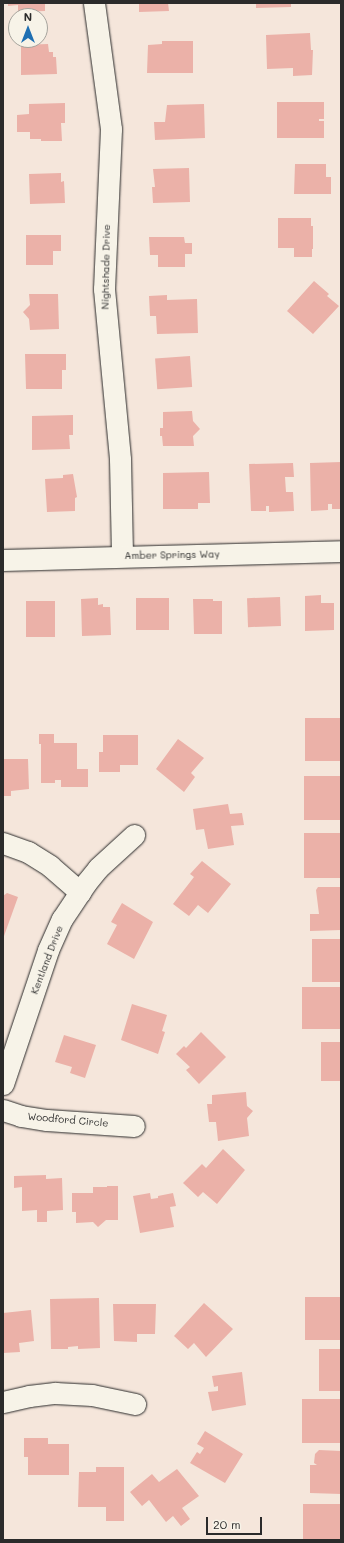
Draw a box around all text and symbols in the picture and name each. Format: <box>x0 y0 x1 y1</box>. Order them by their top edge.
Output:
north arrow <box>8 8 48 48</box>
text: N <box>24 9 32 24</box>
street label: Nightshade Drive <box>99 224 113 310</box>
street label: Amber Springs Way <box>124 548 220 562</box>
street label: Kentland Drive <box>28 924 66 996</box>
street label: Woodford Circle <box>27 1110 109 1130</box>
scale bar <box>208 1509 264 1535</box>
text: 20 m <box>213 1516 241 1532</box>

